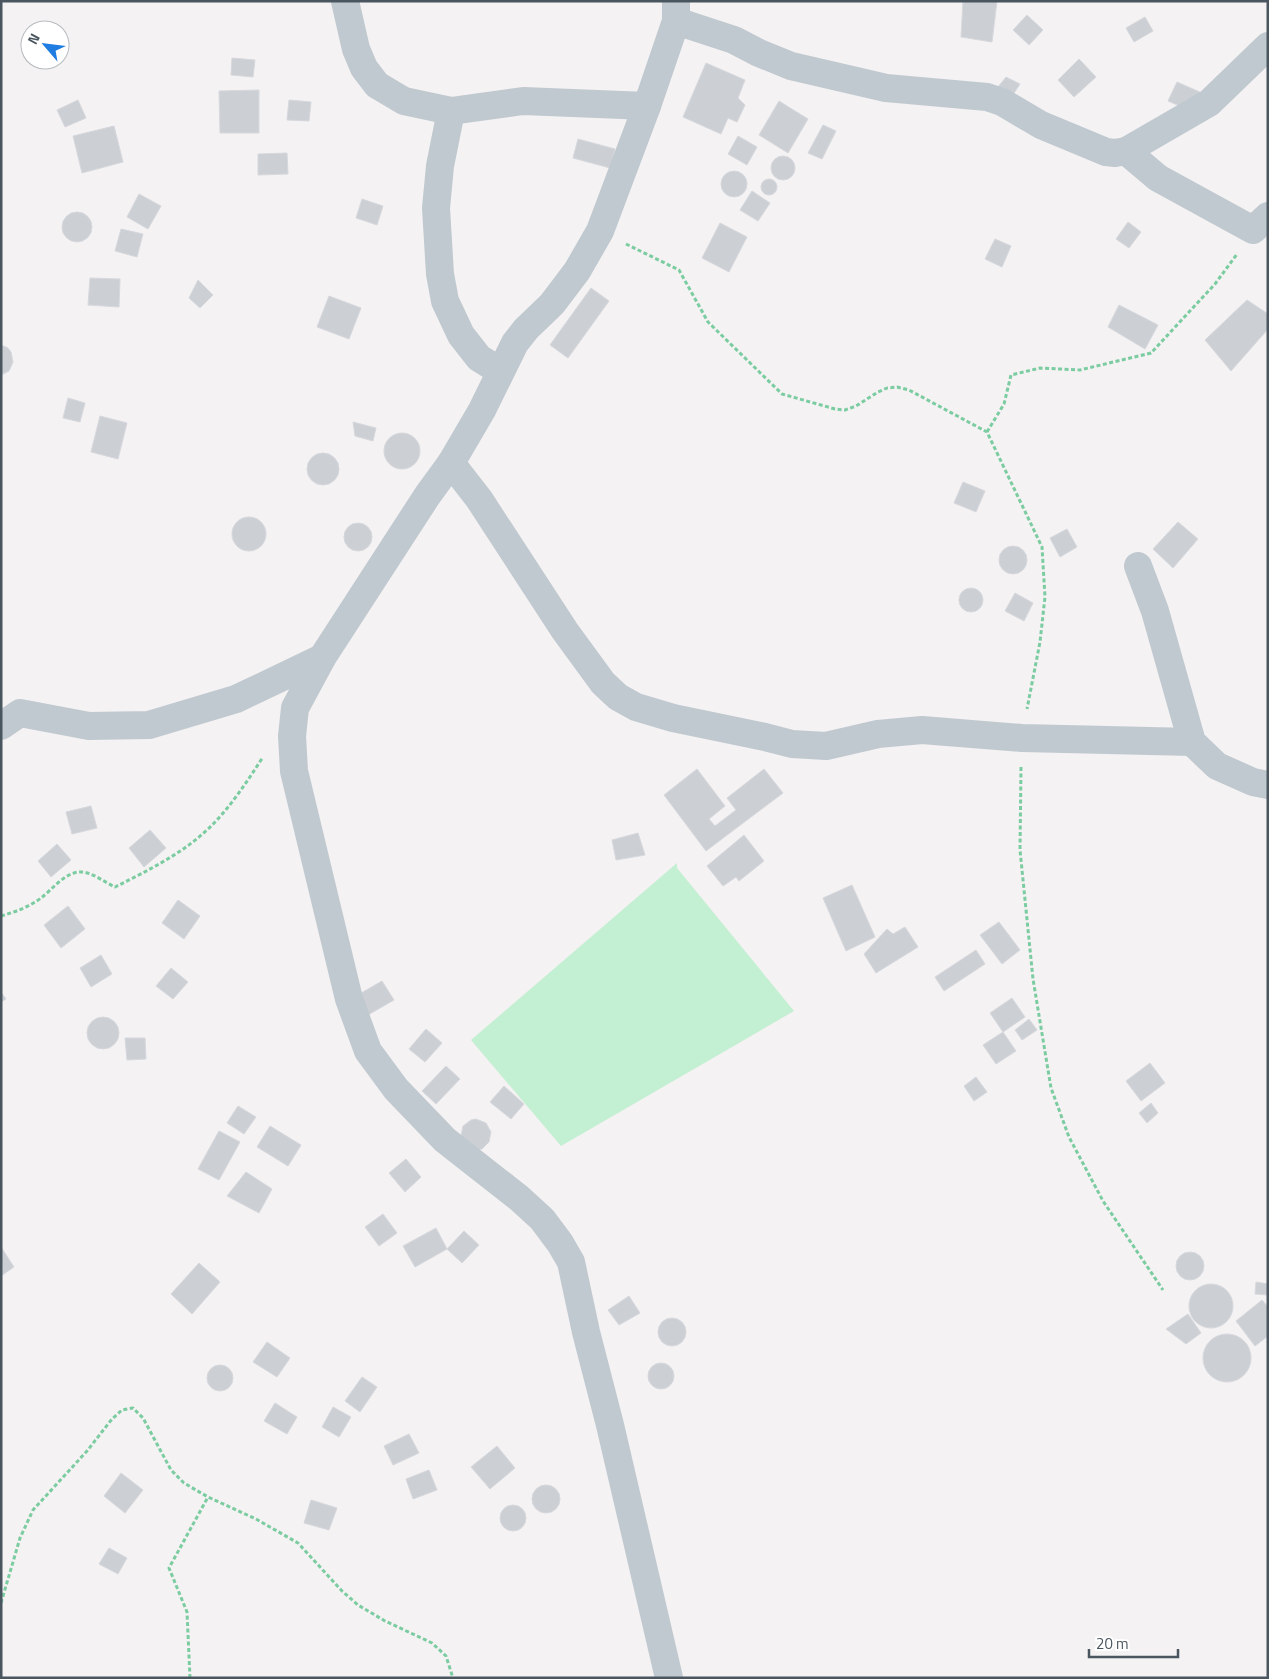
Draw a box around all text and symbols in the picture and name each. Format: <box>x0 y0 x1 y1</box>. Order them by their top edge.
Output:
north arrow <box>20 20 70 70</box>
text: N <box>22 29 45 48</box>
scale bar <box>1089 1626 1178 1658</box>
text: 20 m <box>1096 1632 1129 1655</box>

